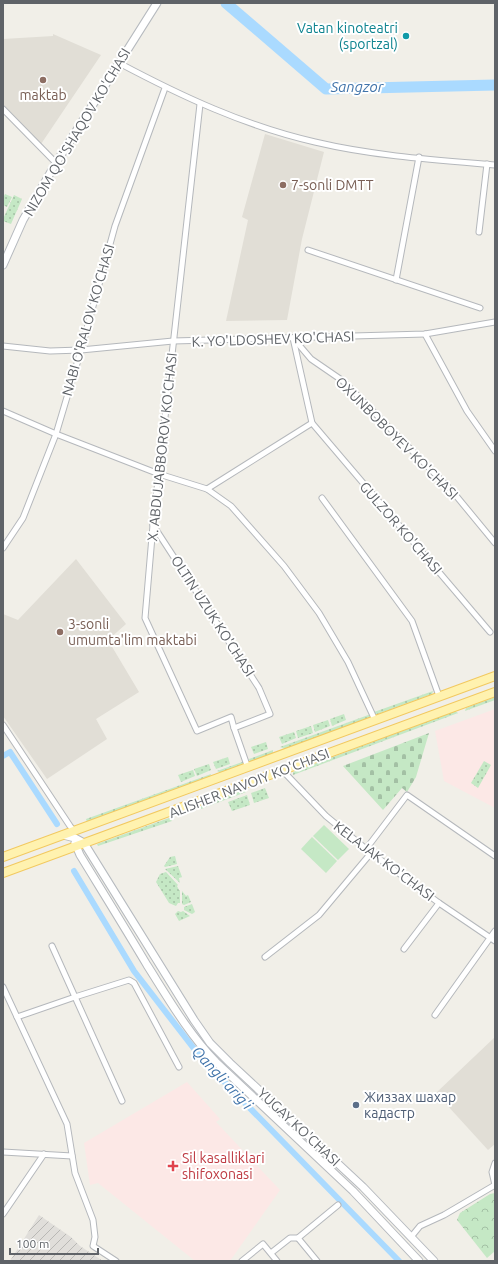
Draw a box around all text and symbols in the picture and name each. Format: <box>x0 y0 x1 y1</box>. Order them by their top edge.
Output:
place label: Vatan kinoteatri (sportzal) <box>297 20 398 52</box>
marker: Vatan kinoteatri (sportzal) <box>401 31 411 41</box>
street label: NIZOM QO'SHAQOV KO'CHASI <box>20 45 134 219</box>
marker: maktab <box>38 75 48 85</box>
water label: Sangzor <box>330 78 385 95</box>
place label: maktab <box>19 87 67 103</box>
place label: 7-sonli DMTT <box>291 177 374 193</box>
marker: 7-sonli DMTT <box>278 180 288 190</box>
street label: NABI O'RALOV KO'CHASI <box>59 242 117 398</box>
street label: K. YO'LDOSHEV KO'CHASI <box>191 328 355 350</box>
street label: X. ABDUJABBOROV KO'CHASI <box>144 352 180 542</box>
street label: OXUNBOBOYEV KO'CHASI <box>332 373 462 503</box>
street label: GULZOR KO'CHASI <box>356 478 446 578</box>
street label: OLTIN UZUK KO'CHASI <box>168 553 258 679</box>
place label: 3-sonli umumta'lim maktabi <box>68 616 197 648</box>
marker: 3-sonli umumta'lim maktabi <box>55 627 65 637</box>
street label: ALISHER NAVOIY KO'CHASI <box>167 745 331 821</box>
street label: KELAJAK KO'CHASI <box>331 818 437 904</box>
water label: Qangli arig'i <box>188 1042 257 1114</box>
street label: YUGAY KO'CHASI <box>254 1085 344 1169</box>
place label: Жиззах шахар кадастр <box>364 1089 456 1121</box>
marker: Жиззах шахар кадастр <box>351 1100 361 1110</box>
place label: Sil kasalliklari shifoxonasi <box>182 1150 265 1182</box>
marker: Sil kasalliklari shifoxonasi <box>167 1160 179 1172</box>
scale bar <box>10 1230 98 1256</box>
text: 100 m <box>16 1237 49 1250</box>

